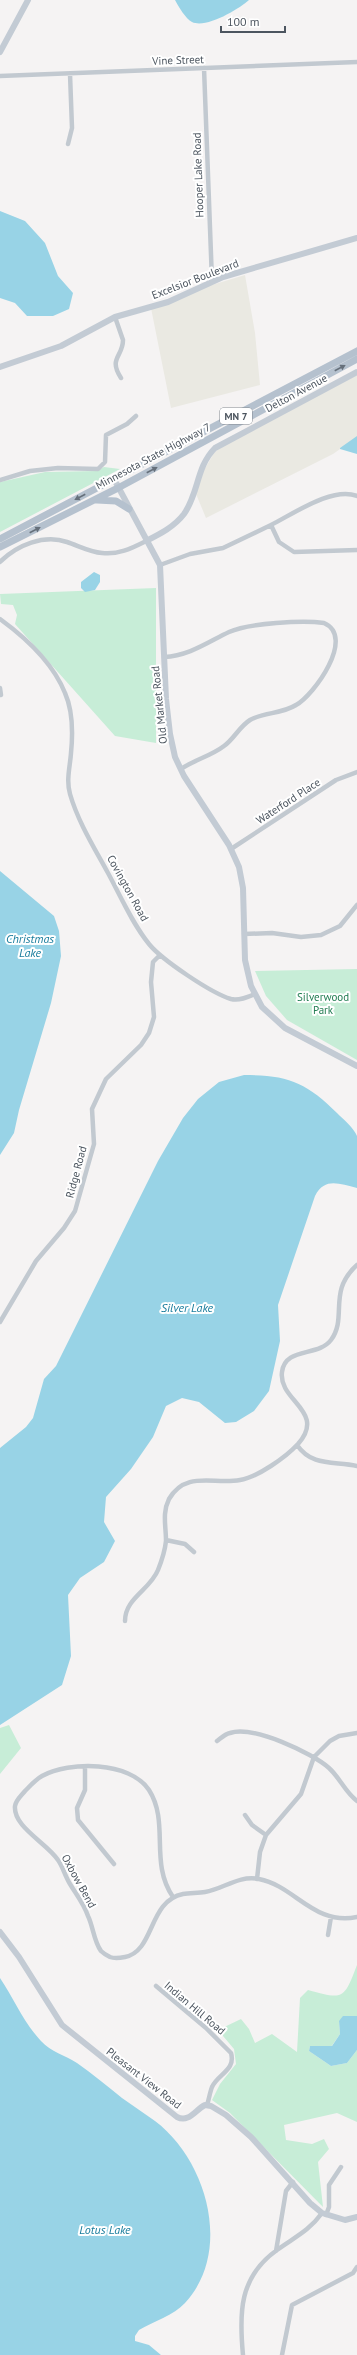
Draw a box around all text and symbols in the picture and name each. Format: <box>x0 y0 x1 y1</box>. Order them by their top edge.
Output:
scale bar <box>221 8 285 34</box>
text: 100 m <box>227 14 260 29</box>
street label: Vine Street <box>151 52 204 68</box>
street label: Hooper Lake Road <box>190 132 206 218</box>
street label: Excelsior Boulevard <box>149 256 241 302</box>
one-way arrow <box>335 365 346 371</box>
street label: Delton Avenue <box>262 371 330 415</box>
road number: MN 7 <box>220 408 252 424</box>
street label: Minnesota State Highway 7 <box>93 420 213 492</box>
one-way arrow <box>146 466 158 473</box>
one-way arrow <box>74 494 86 500</box>
one-way arrow <box>29 526 41 533</box>
street label: Old Market Road <box>148 665 170 745</box>
street label: Waterford Place <box>253 775 323 827</box>
street label: Covington Road <box>104 852 152 924</box>
water label: Christmas Lake <box>6 931 54 960</box>
park label: Silverwood Park <box>297 990 349 1017</box>
street label: Ridge Road <box>62 1144 90 1199</box>
water label: Silver Lake <box>161 1300 214 1315</box>
street label: Oxbow Bend <box>59 1852 100 1910</box>
street label: Indian Hill Road <box>162 1978 228 2038</box>
street label: Pleasant View Road <box>104 2044 184 2112</box>
water label: Lotus Lake <box>79 2222 131 2237</box>

